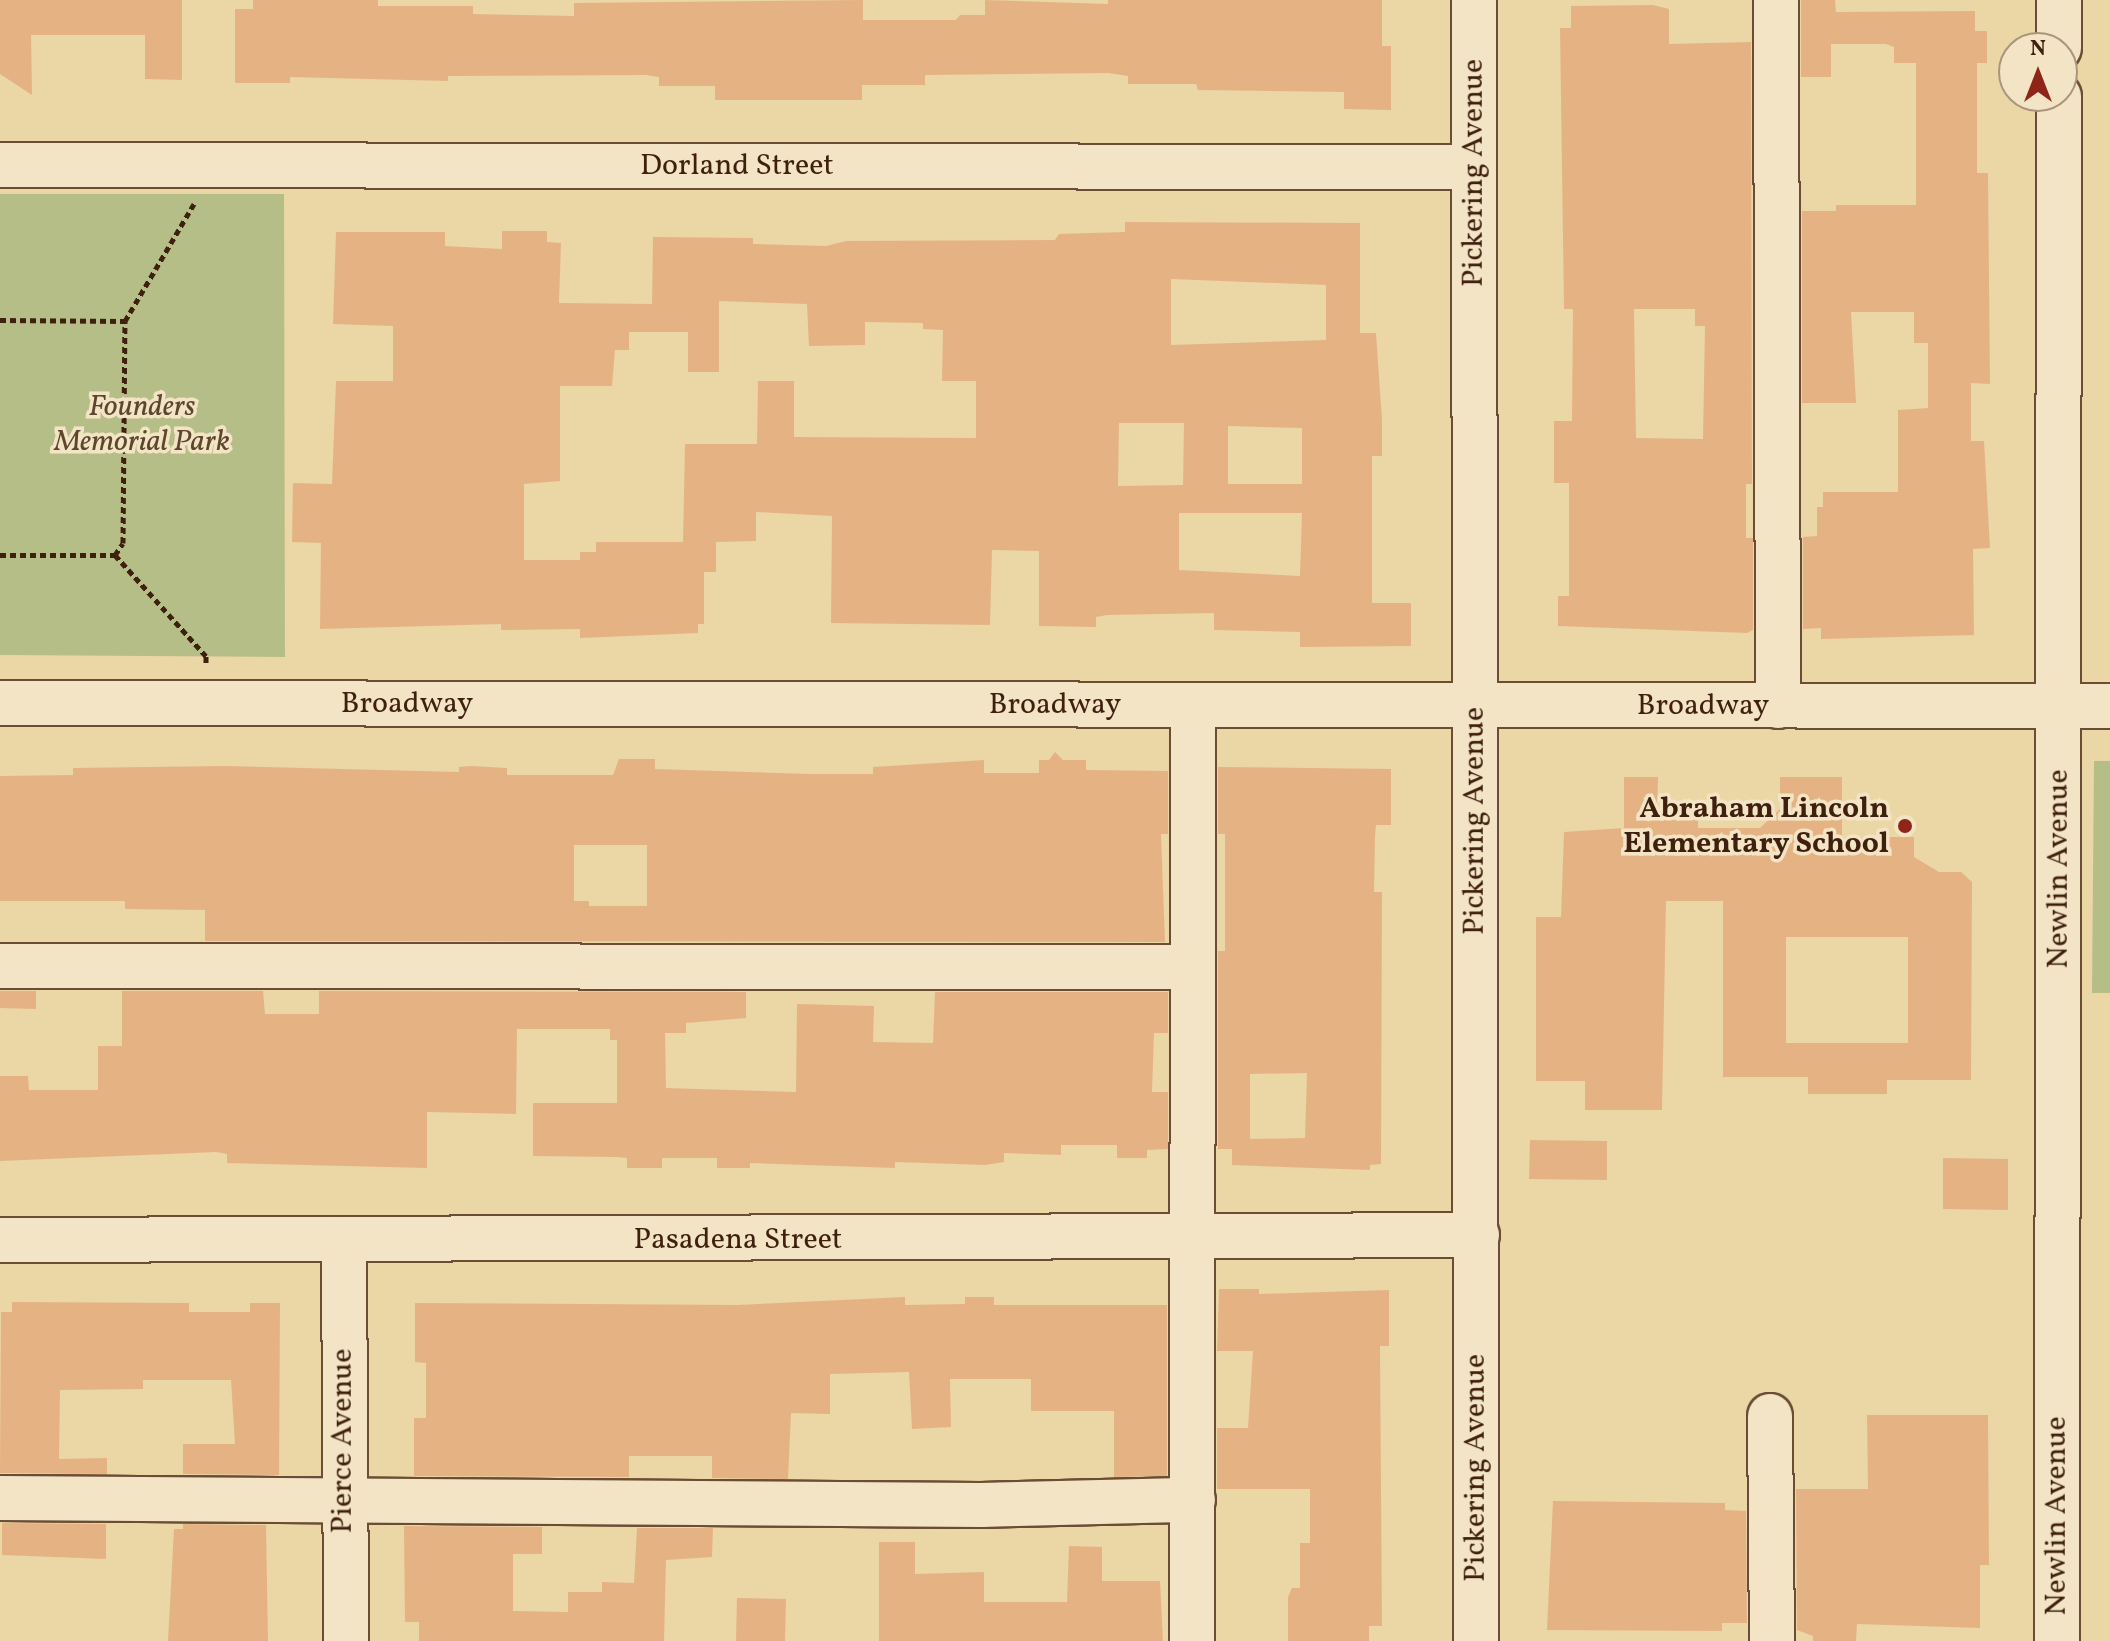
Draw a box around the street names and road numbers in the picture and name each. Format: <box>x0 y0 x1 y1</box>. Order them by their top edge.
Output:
street label: Pickering Avenue <box>1456 59 1492 287</box>
street label: Dorland Street <box>640 148 834 184</box>
street label: Broadway <box>341 686 473 722</box>
street label: Broadway <box>989 687 1121 723</box>
street label: Broadway <box>1637 688 1769 724</box>
street label: Pickering Avenue <box>1457 707 1493 935</box>
street label: Newlin Avenue <box>2041 769 2077 969</box>
street label: Pasadena Street <box>634 1222 842 1258</box>
street label: Pierce Avenue <box>325 1348 361 1534</box>
street label: Pickering Avenue <box>1458 1354 1494 1582</box>
street label: Newlin Avenue <box>2039 1416 2075 1616</box>

